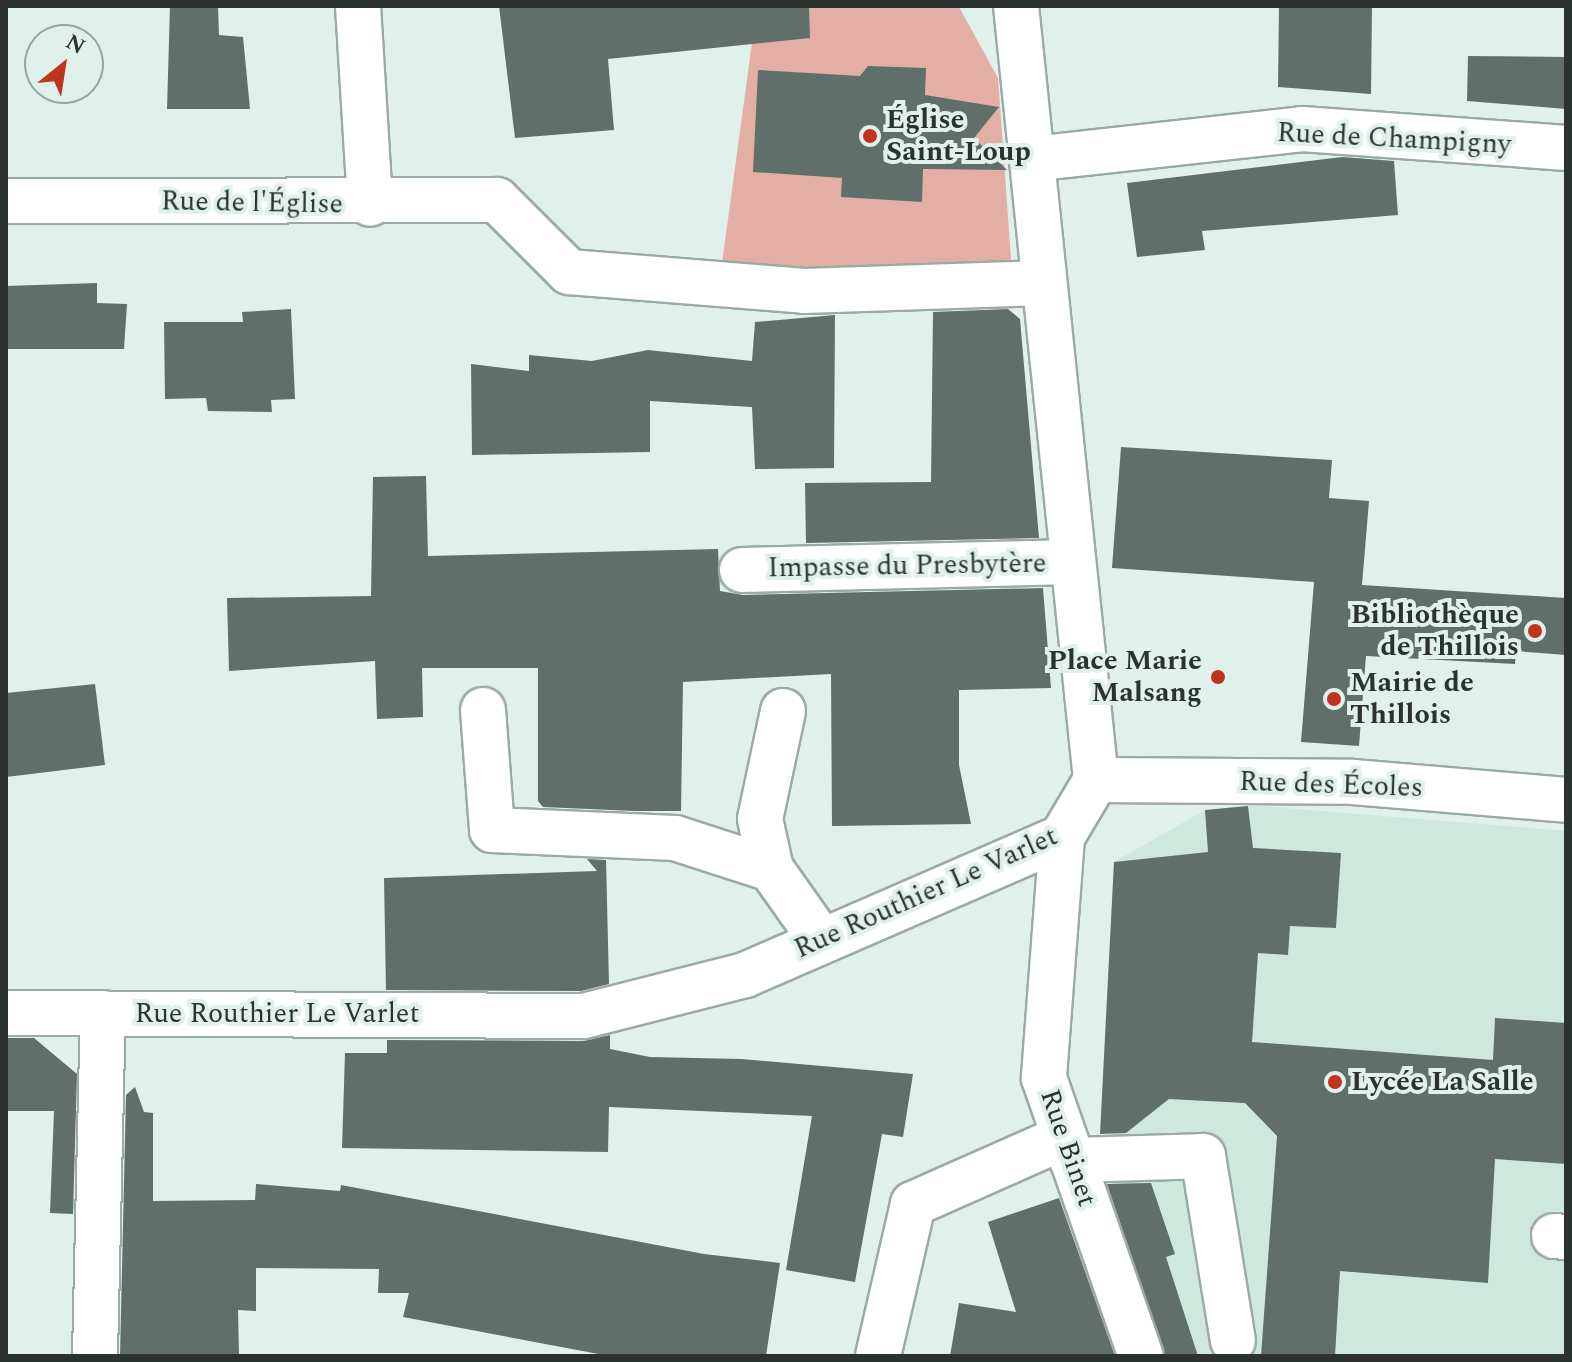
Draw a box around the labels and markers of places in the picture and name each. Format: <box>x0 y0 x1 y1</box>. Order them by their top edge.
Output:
place label: Église Saint-Loup <box>886 103 1031 169</box>
marker: Église Saint-Loup <box>861 127 879 145</box>
place label: Bibliothèque de Thillois <box>1351 598 1519 664</box>
marker: Bibliothèque de Thillois <box>1526 622 1544 640</box>
place label: Place Marie Malsang <box>1048 644 1202 710</box>
place label: Mairie de Thillois <box>1350 666 1474 732</box>
marker: Place Marie Malsang <box>1209 668 1227 686</box>
marker: Mairie de Thillois <box>1325 690 1343 708</box>
place label: Lycée La Salle <box>1351 1065 1534 1099</box>
marker: Lycée La Salle <box>1326 1073 1344 1091</box>

